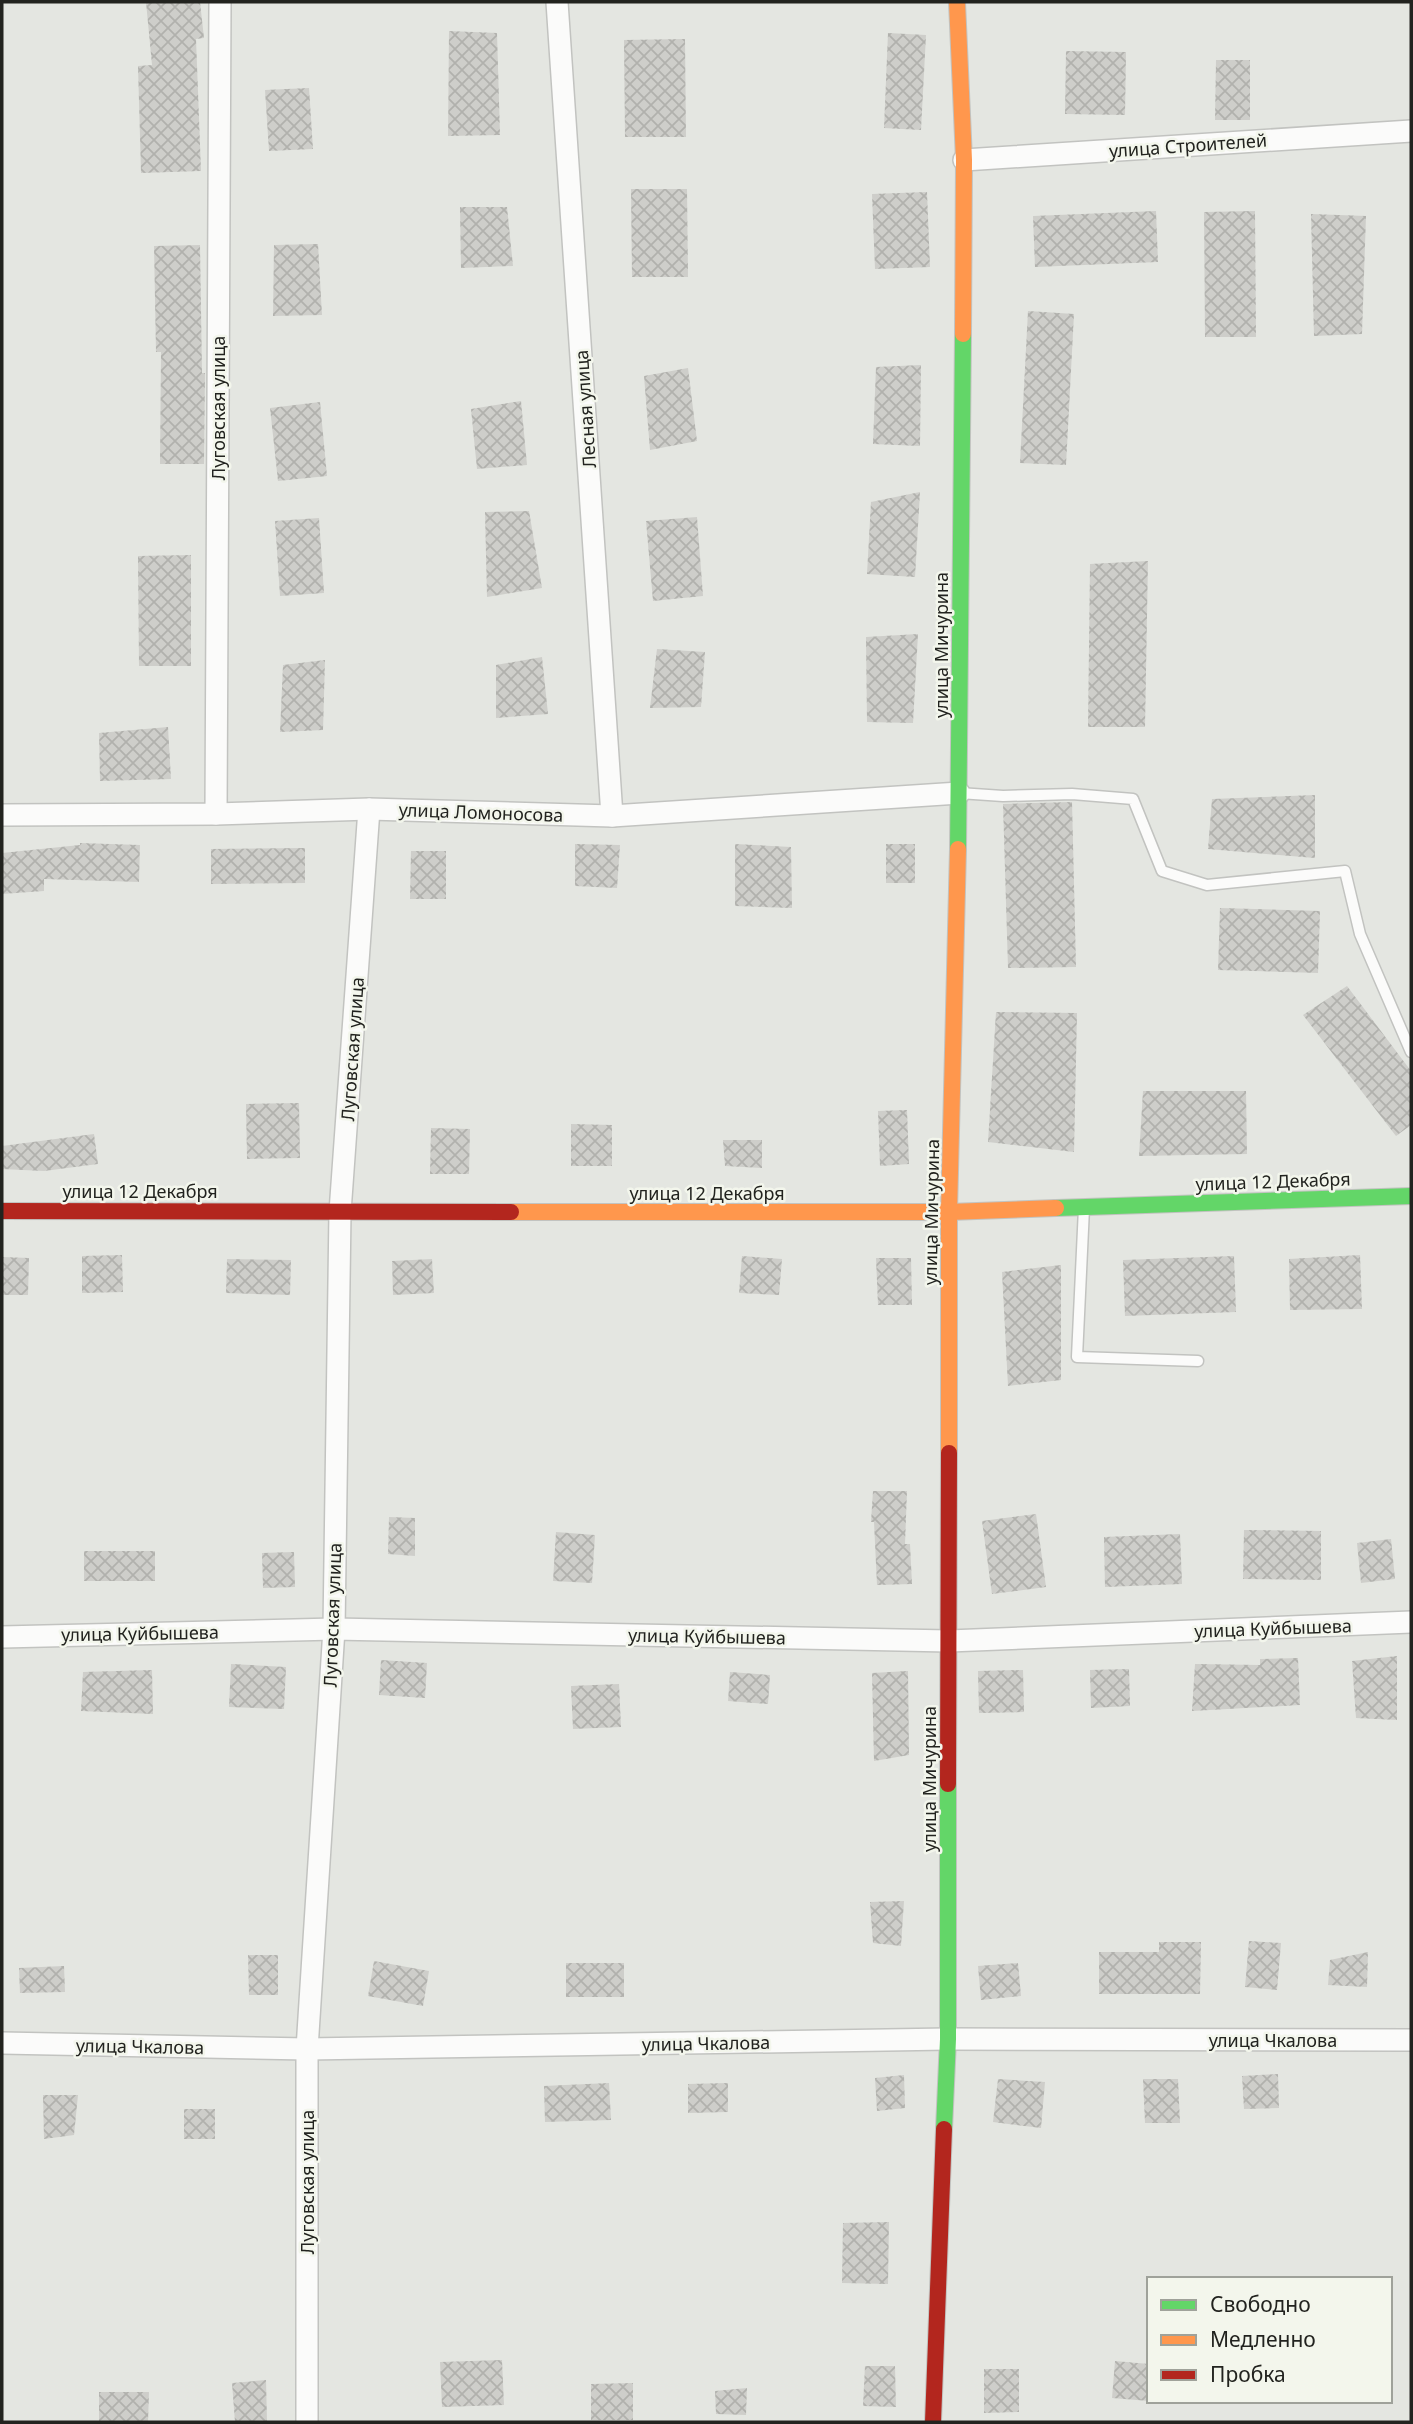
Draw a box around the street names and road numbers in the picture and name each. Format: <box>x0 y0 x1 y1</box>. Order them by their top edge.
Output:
street label: улица Строителей <box>1108 128 1268 162</box>
street label: Луговская улица <box>206 336 230 480</box>
street label: Лесная улица <box>569 349 601 469</box>
street label: улица Мичурина <box>929 572 953 718</box>
street label: улица Ломоносова <box>398 797 564 827</box>
street label: Луговская улица <box>335 976 369 1122</box>
street label: улица Мичурина <box>918 1139 944 1285</box>
street label: улица 12 Декабря <box>1195 1166 1351 1196</box>
street label: улица 12 Декабря <box>62 1179 218 1203</box>
street label: улица 12 Декабря <box>629 1181 785 1205</box>
street label: Луговская улица <box>317 1542 347 1688</box>
street label: улица Куйбышева <box>1194 1613 1352 1643</box>
street label: улица Куйбышева <box>61 1620 219 1646</box>
street label: улица Куйбышева <box>628 1623 786 1649</box>
street label: улица Мичурина <box>917 1706 941 1852</box>
street label: улица Чкалова <box>1209 2028 1337 2052</box>
street label: улица Чкалова <box>642 2030 770 2056</box>
street label: улица Чкалова <box>76 2033 204 2059</box>
street label: Луговская улица <box>295 2110 319 2254</box>

